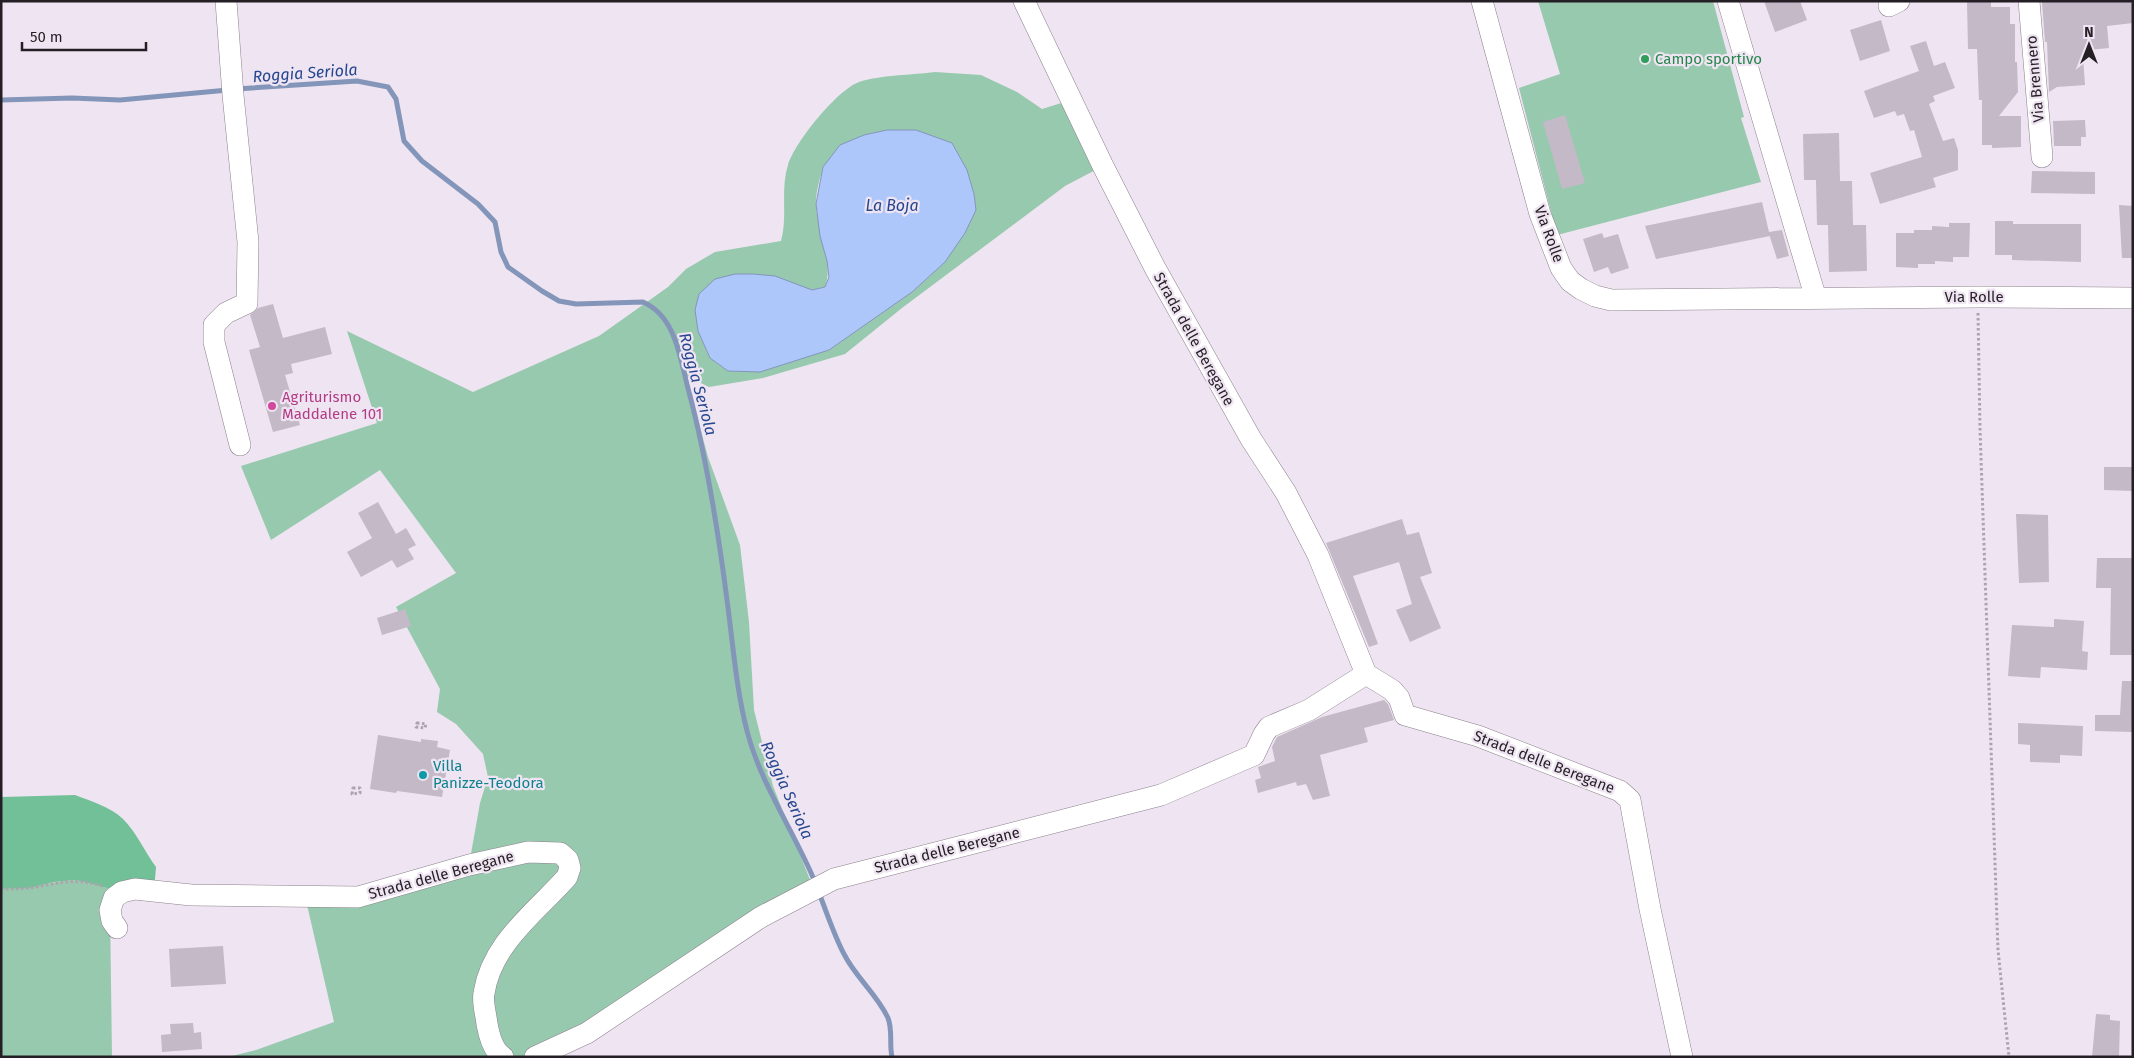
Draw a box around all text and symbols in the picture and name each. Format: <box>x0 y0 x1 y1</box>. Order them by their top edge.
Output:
scale bar <box>22 20 146 52</box>
north arrow <box>2064 20 2114 70</box>
text: N <box>2084 24 2094 41</box>
text: 50 m <box>30 28 63 46</box>
street label: Via Brennero <box>2022 35 2048 123</box>
place label: Campo sportivo <box>1655 50 1762 68</box>
marker: Campo sportivo <box>1639 53 1651 65</box>
water label: Roggia Seriola <box>252 60 358 86</box>
water label: La Boja <box>865 196 919 215</box>
street label: Via Rolle <box>1530 203 1568 265</box>
street label: Strada delle Beregane <box>1150 269 1238 409</box>
street label: Via Rolle <box>1944 288 2004 306</box>
water label: Roggia Seriola <box>675 331 721 437</box>
place label: Agriturismo Maddalene 101 <box>282 388 382 423</box>
marker: Agriturismo Maddalene 101 <box>266 400 278 412</box>
street label: Strada delle Beregane <box>1471 727 1617 797</box>
water label: Roggia Seriola <box>757 738 817 842</box>
place label: Villa Panizze-Teodora <box>433 757 544 792</box>
marker: Villa Panizze-Teodora <box>417 769 429 781</box>
street label: Strada delle Beregane <box>872 823 1022 877</box>
street label: Strada delle Beregane <box>366 847 516 903</box>

